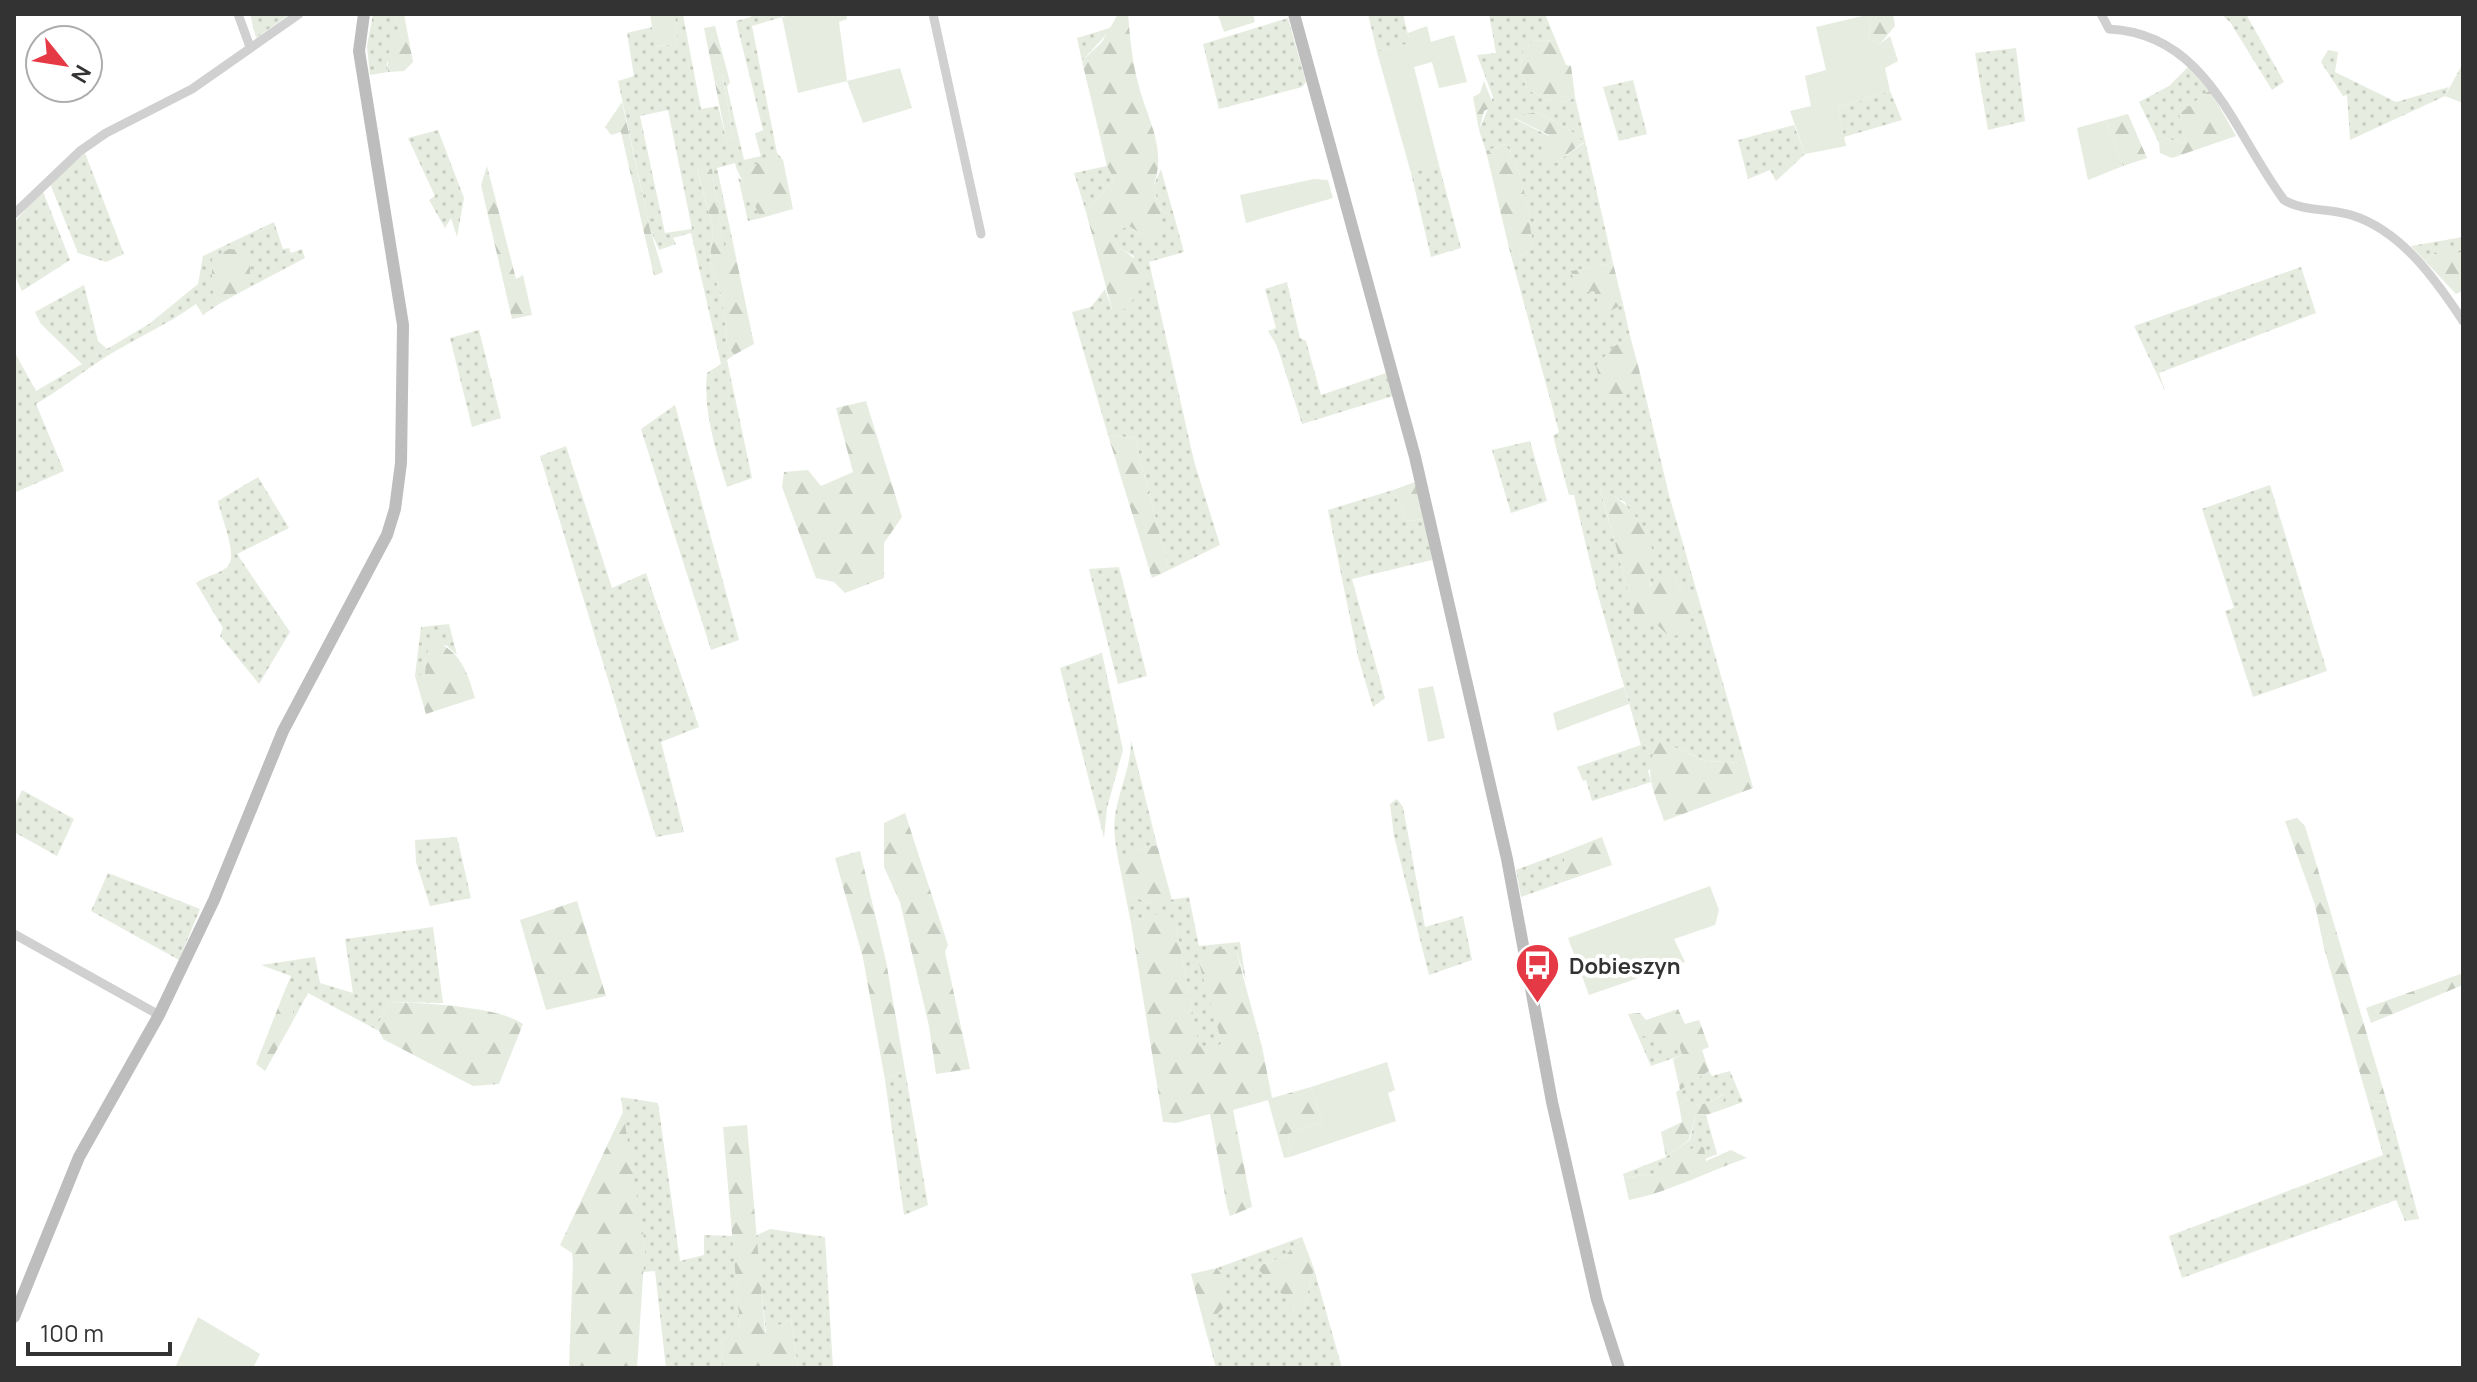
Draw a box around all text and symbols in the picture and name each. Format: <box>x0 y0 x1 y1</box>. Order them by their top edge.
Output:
north arrow <box>24 24 104 104</box>
text: N <box>64 60 98 88</box>
bus stop icon: Dobieszyn <box>1514 942 1562 1005</box>
place label: Dobieszyn <box>1569 951 1680 981</box>
scale bar <box>28 1306 170 1356</box>
text: 100 m <box>40 1316 104 1349</box>

